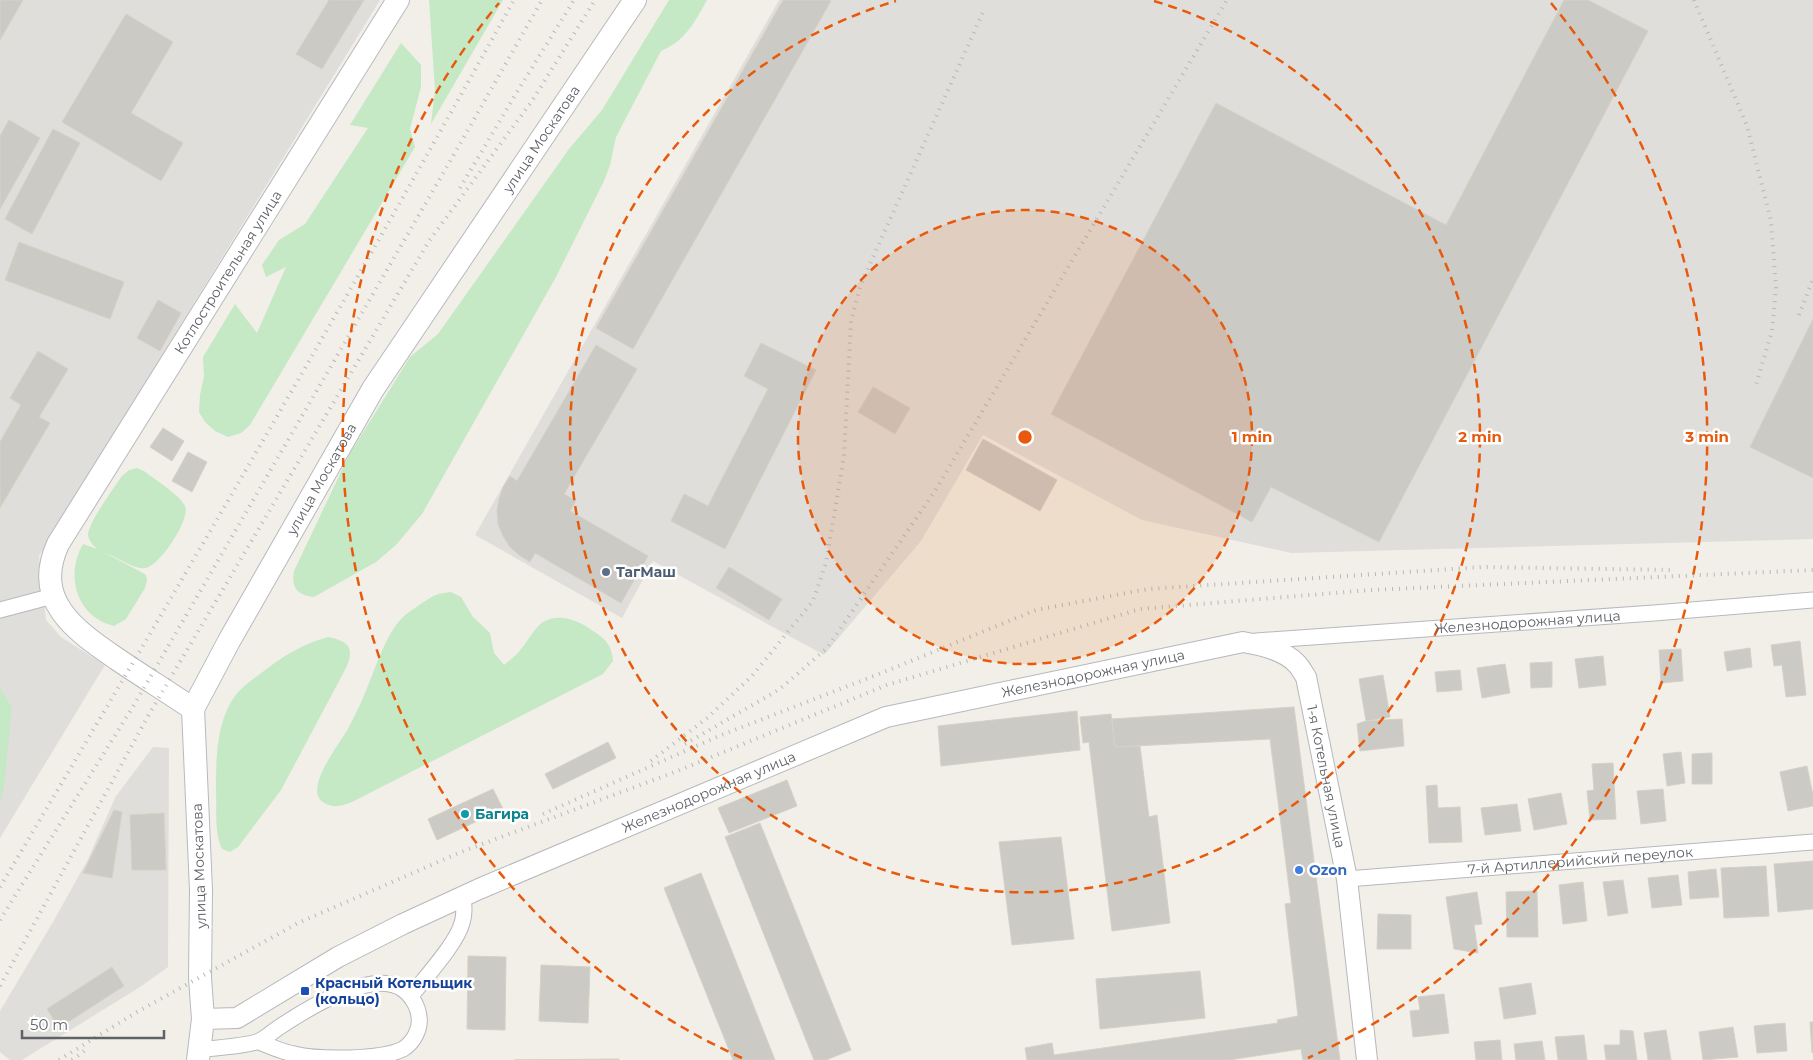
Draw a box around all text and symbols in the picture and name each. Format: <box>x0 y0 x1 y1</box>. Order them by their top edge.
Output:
street label: улица Москатова <box>498 82 584 197</box>
street label: Котлостроительная улица <box>170 187 286 357</box>
street label: улица Москатова <box>282 420 361 539</box>
text: 1 min <box>1232 427 1272 446</box>
text: 2 min <box>1458 427 1502 446</box>
text: 3 min <box>1684 427 1729 446</box>
centre of rings <box>1016 428 1034 446</box>
place label: ТагМаш <box>616 563 676 581</box>
marker: ТагМаш <box>600 566 612 578</box>
street label: Железнодорожная улица <box>1433 606 1621 637</box>
street label: Железнодорожная улица <box>1000 645 1186 702</box>
street label: 1-я Котельная улица <box>1303 704 1349 850</box>
street label: Железнодорожная улица <box>619 747 798 837</box>
street label: улица Москатова <box>188 803 210 930</box>
place label: Багира <box>475 805 529 823</box>
marker: Багира <box>459 808 471 820</box>
street label: 7-й Артиллерийский переулок <box>1467 843 1694 878</box>
place label: Ozon <box>1309 861 1347 879</box>
marker: Ozon <box>1293 864 1305 876</box>
place label: Красный Котельщик (кольцо) <box>315 974 472 1008</box>
marker: Красный Котельщик (кольцо) <box>299 985 311 997</box>
scale bar <box>22 1008 165 1040</box>
text: 50 m <box>30 1015 68 1034</box>

